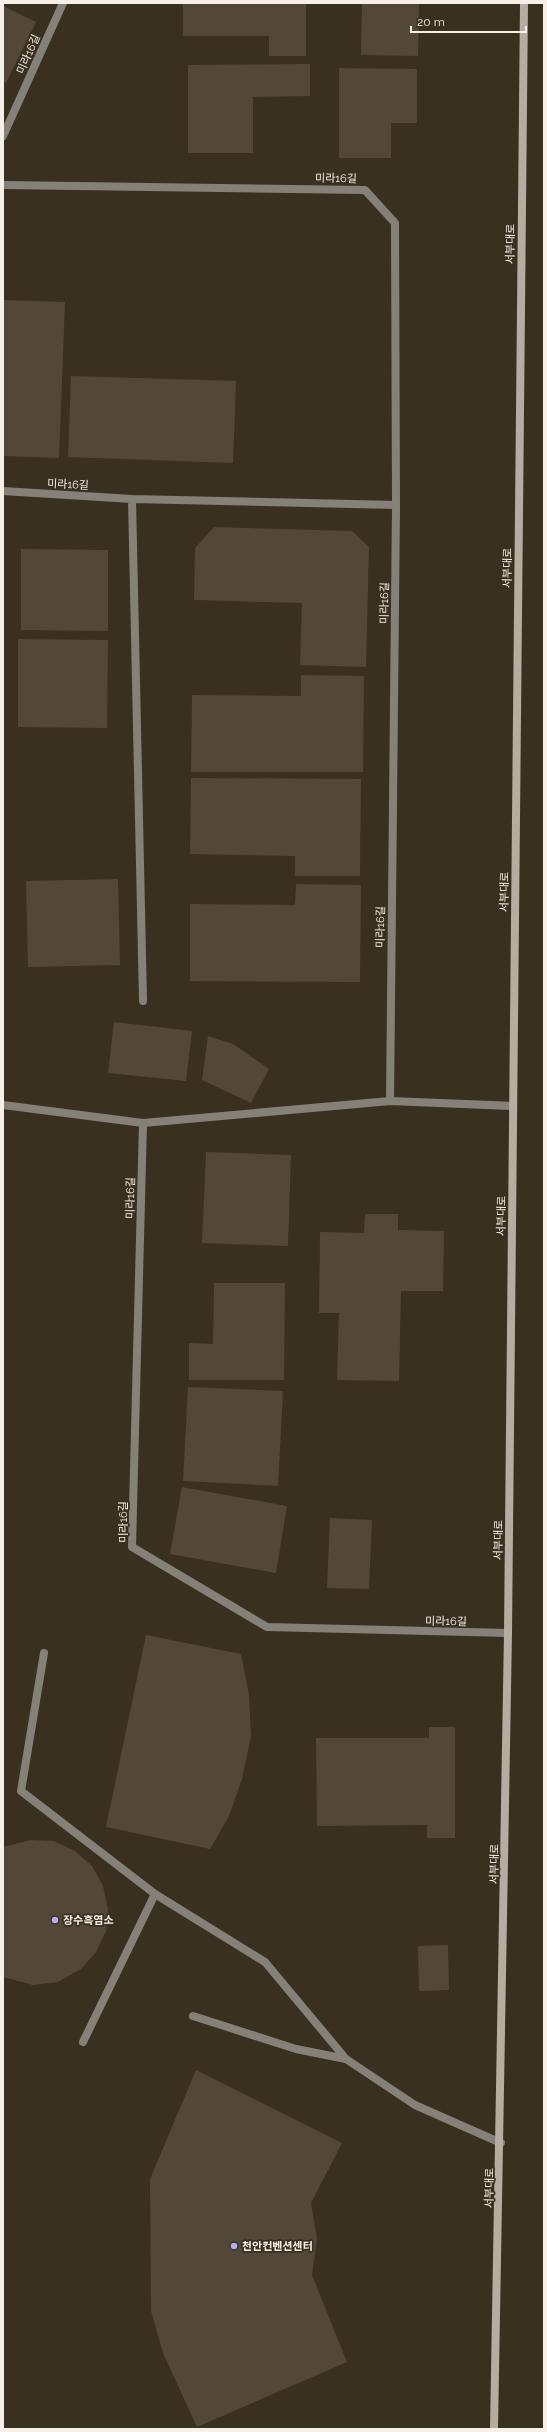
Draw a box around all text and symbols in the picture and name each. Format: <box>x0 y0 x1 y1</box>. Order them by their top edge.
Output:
scale bar <box>411 8 526 34</box>
text: 20 m <box>417 15 445 29</box>
street label: 미라16길 <box>14 33 43 76</box>
street label: 미라16길 <box>315 172 357 185</box>
street label: 서부대로 <box>504 224 517 264</box>
street label: 미라16길 <box>47 477 89 492</box>
street label: 서부대로 <box>501 548 514 588</box>
street label: 미라16길 <box>378 582 391 624</box>
street label: 서부대로 <box>498 872 511 912</box>
street label: 미라16길 <box>374 906 387 948</box>
street label: 미라16길 <box>124 1177 137 1219</box>
street label: 서부대로 <box>495 1196 508 1236</box>
street label: 미라16길 <box>117 1501 130 1543</box>
street label: 서부대로 <box>492 1520 505 1560</box>
street label: 미라16길 <box>425 1615 467 1628</box>
street label: 서부대로 <box>488 1844 501 1884</box>
place label: 장수흑염소 <box>63 1914 114 1927</box>
marker: 장수흑염소 <box>50 1915 60 1925</box>
street label: 서부대로 <box>483 2168 496 2208</box>
place label: 천안컨벤션센터 <box>242 2240 313 2253</box>
marker: 천안컨벤션센터 <box>229 2241 239 2251</box>

